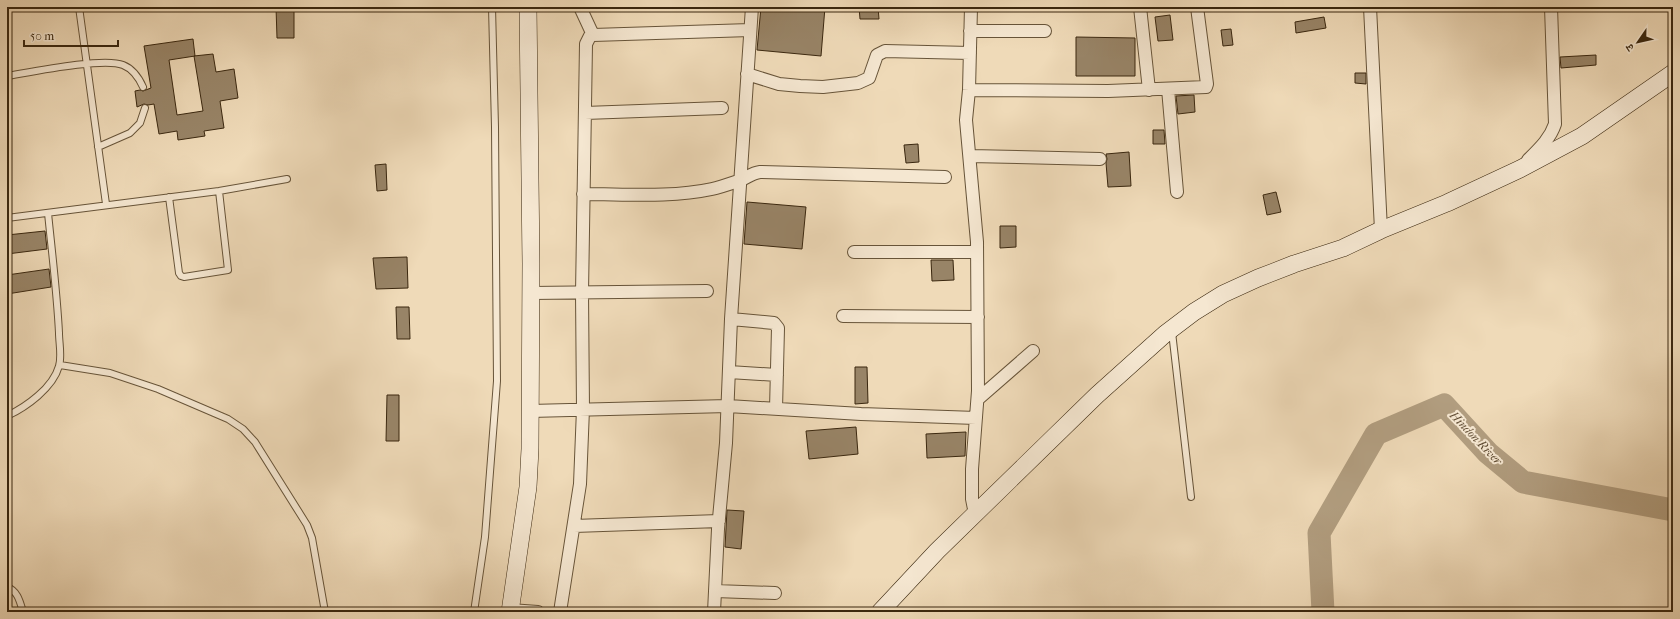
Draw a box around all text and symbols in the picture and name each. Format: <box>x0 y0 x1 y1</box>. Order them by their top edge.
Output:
scale bar <box>24 22 118 48</box>
north arrow <box>1618 22 1658 62</box>
text: 50 m <box>30 29 54 43</box>
text: उ <box>1622 40 1638 54</box>
water label: Hindon River <box>1446 408 1506 469</box>

